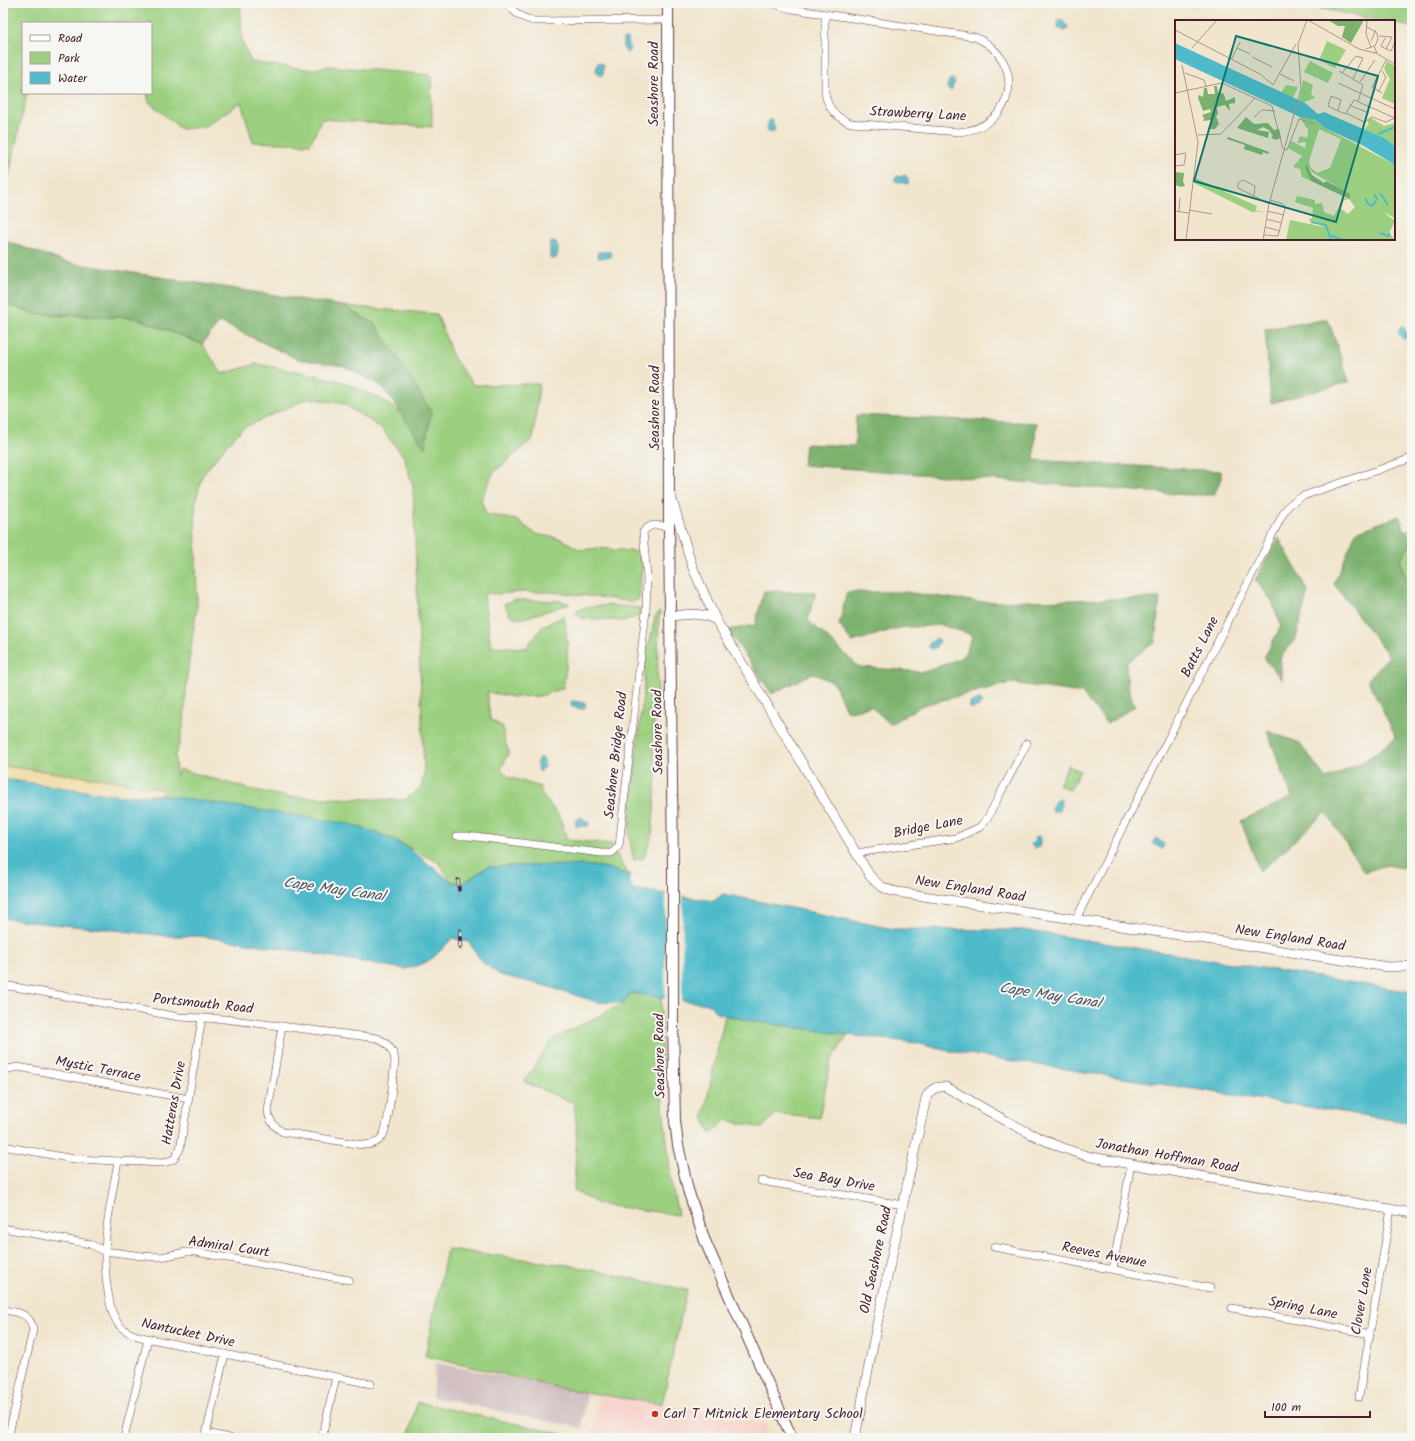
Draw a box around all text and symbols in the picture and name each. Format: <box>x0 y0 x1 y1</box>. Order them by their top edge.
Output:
inset map <box>1175 20 1395 240</box>
legend <box>22 22 152 94</box>
text: Road <box>58 29 83 48</box>
street label: Seashore Road <box>643 41 665 126</box>
text: Park <box>58 49 80 68</box>
text: Water <box>58 69 88 88</box>
street label: Strawberry Lane <box>869 100 967 128</box>
street label: Seashore Road <box>644 365 666 450</box>
street label: Batts Lane <box>1175 612 1225 681</box>
street label: Seashore Road <box>646 688 670 775</box>
street label: Seashore Bridge Road <box>598 690 634 819</box>
street label: Bridge Lane <box>891 809 965 845</box>
street label: New England Road <box>913 869 1028 909</box>
water label: Cape May Canal <box>282 871 390 909</box>
street label: New England Road <box>1233 918 1348 958</box>
water label: Cape May Canal <box>997 976 1106 1016</box>
street label: Portsmouth Road <box>152 988 255 1020</box>
street label: Seashore Road <box>648 1012 672 1099</box>
street label: Mystic Terrace <box>54 1050 143 1088</box>
street label: Hatteras Drive <box>156 1059 192 1147</box>
street label: Jonathan Hoffman Road <box>1094 1133 1241 1180</box>
street label: Sea Bay Drive <box>791 1162 877 1198</box>
street label: Old Seashore Road <box>854 1203 898 1316</box>
street label: Admiral Court <box>187 1230 272 1264</box>
street label: Reeves Avenue <box>1060 1236 1149 1274</box>
street label: Clover Lane <box>1345 1265 1379 1337</box>
street label: Spring Lane <box>1267 1291 1340 1326</box>
street label: Nantucket Drive <box>139 1312 237 1354</box>
scale bar <box>1265 1393 1370 1419</box>
text: 100 m <box>1271 1398 1302 1417</box>
place label: Carl T Mitnick Elementary School <box>663 1403 863 1425</box>
marker: Carl T Mitnick Elementary School <box>650 1409 660 1419</box>

